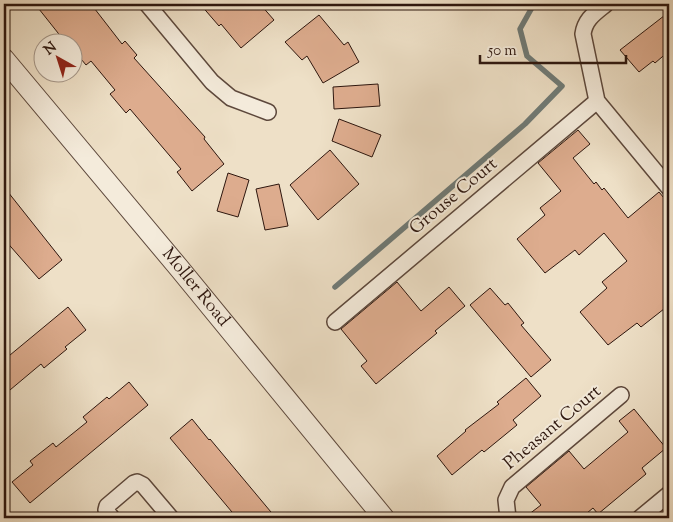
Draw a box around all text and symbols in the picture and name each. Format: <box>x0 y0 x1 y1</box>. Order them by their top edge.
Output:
north arrow <box>32 32 82 82</box>
scale bar <box>480 32 627 64</box>
text: N <box>40 38 62 61</box>
text: 50 m <box>487 41 517 62</box>
street label: Grouse Court <box>404 152 504 242</box>
street label: Moller Road <box>155 243 235 333</box>
street label: Pheasant Court <box>499 379 607 477</box>

